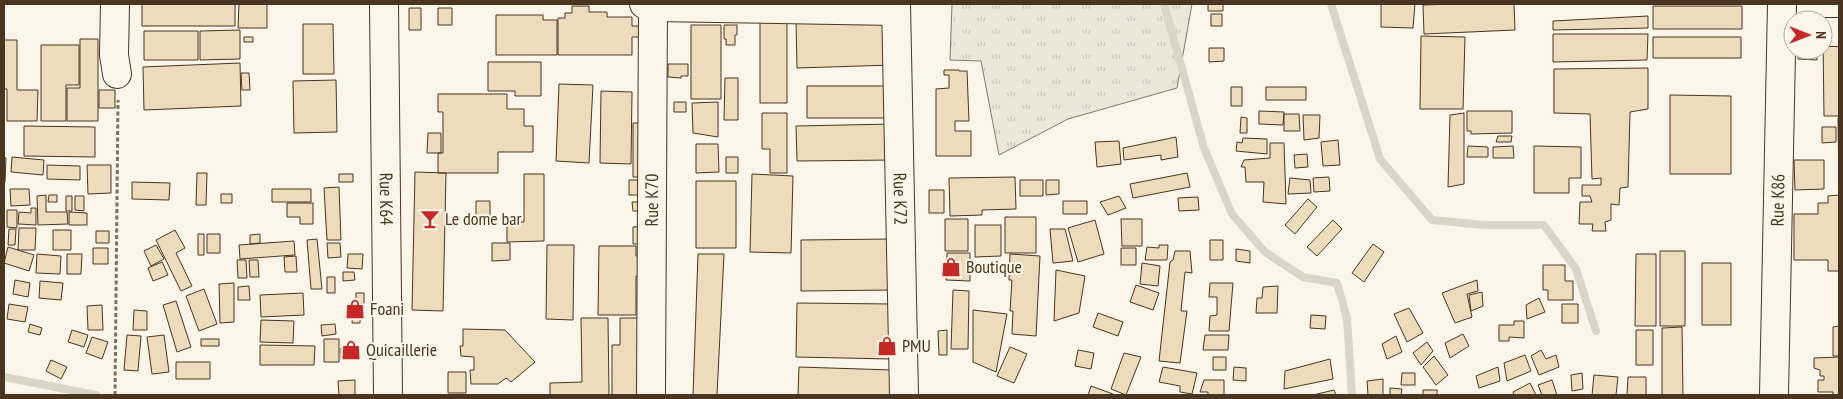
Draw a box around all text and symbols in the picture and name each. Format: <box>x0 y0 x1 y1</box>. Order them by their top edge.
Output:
north arrow <box>1783 10 1833 60</box>
text: N <box>1812 31 1830 39</box>
street label: Rue K64 <box>375 172 398 226</box>
street label: Rue K72 <box>888 172 913 226</box>
street label: Rue K86 <box>1765 173 1790 227</box>
street label: Rue K70 <box>640 174 663 226</box>
place label: Le dome bar <box>445 207 521 230</box>
bar icon: Le dome bar <box>419 208 441 230</box>
place label: Boutique <box>966 255 1022 278</box>
shop icon: Boutique <box>940 256 962 278</box>
place label: Foani <box>370 297 404 320</box>
shop icon: Foani <box>344 298 366 320</box>
place label: PMU <box>902 334 931 357</box>
shop icon: PMU <box>876 335 898 357</box>
place label: Quicaillerie <box>366 338 437 361</box>
shop icon: Quicaillerie <box>340 339 362 361</box>

